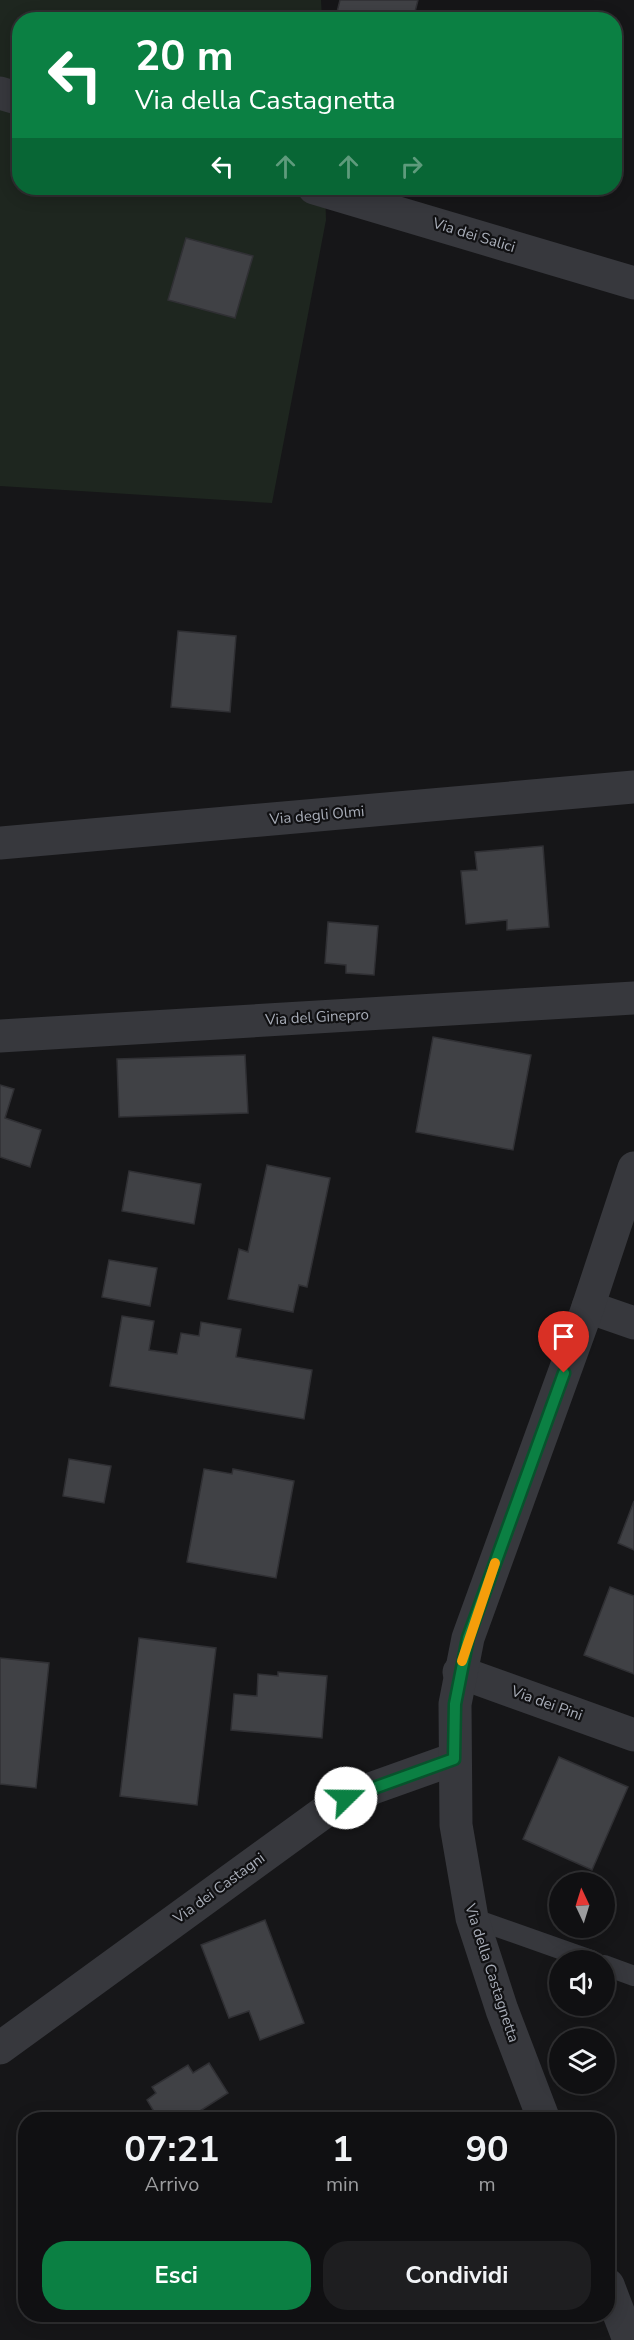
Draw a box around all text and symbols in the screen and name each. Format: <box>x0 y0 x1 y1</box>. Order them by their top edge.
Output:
text: 20 m <box>135 28 234 85</box>
icon: left <box>36 36 114 114</box>
text: Via della Castagnetta <box>135 82 395 119</box>
icon: left <box>206 150 239 183</box>
icon: ahead <box>269 150 302 183</box>
icon: ahead <box>332 150 365 183</box>
icon: right <box>395 150 428 183</box>
street label: Via dei Salici <box>429 213 518 257</box>
street label: Via degli Olmi <box>268 801 365 829</box>
street label: Via del Ginepro <box>264 1004 369 1030</box>
pin <box>538 1311 589 1373</box>
icon: arrive <box>547 1320 580 1353</box>
street label: Via dei Pini <box>508 1680 585 1725</box>
position arrow <box>314 1766 378 1830</box>
street label: Via dei Castagni <box>168 1848 269 1929</box>
north arrow <box>549 1872 615 1938</box>
map controls <box>549 1872 615 2094</box>
street label: Via della Castagnetta <box>460 1900 524 2045</box>
button: sound <box>549 1950 615 2016</box>
button: layers <box>549 2028 615 2094</box>
text: 07:21 <box>124 2125 220 2174</box>
text: 1 <box>332 2125 353 2174</box>
text: 90 <box>465 2125 509 2174</box>
text: Arrivo <box>145 2171 199 2198</box>
text: min <box>326 2171 359 2198</box>
text: m <box>478 2171 496 2198</box>
button: Esci <box>42 2241 311 2310</box>
button: Condividi <box>323 2241 591 2310</box>

